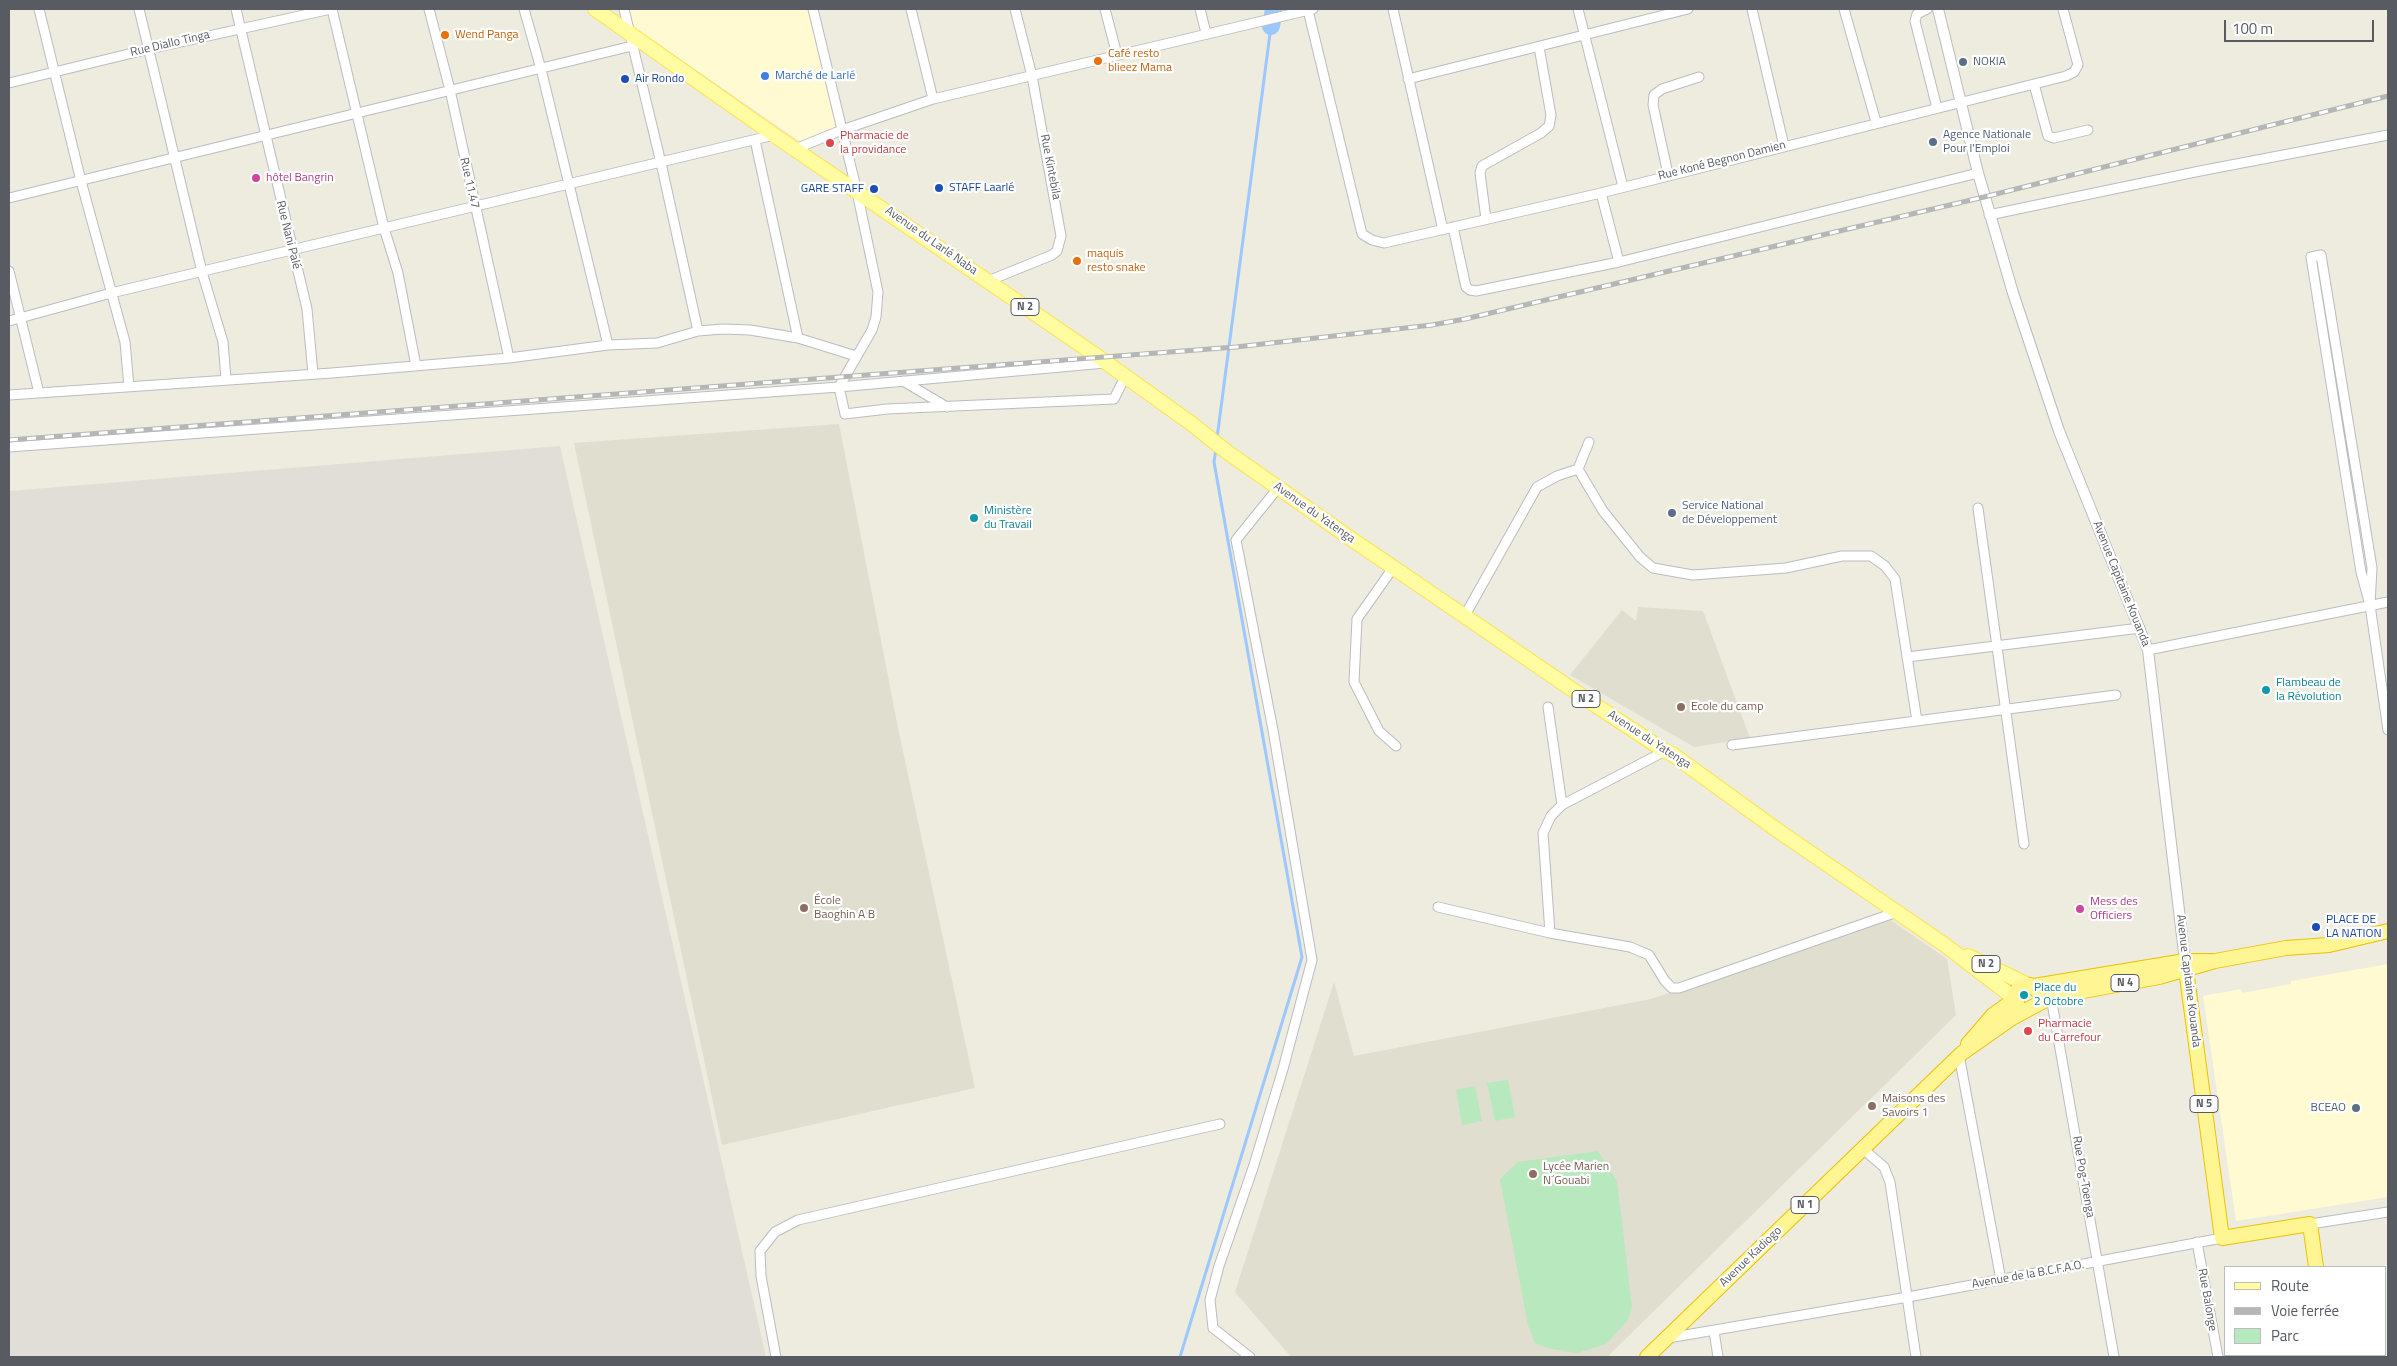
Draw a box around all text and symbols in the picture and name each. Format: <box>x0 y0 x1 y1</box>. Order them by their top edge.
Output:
scale bar <box>2227 10 2377 42</box>
text: 100 m <box>2232 17 2273 40</box>
street label: Rue Diallo Tinga <box>129 28 211 60</box>
place label: Wend Panga <box>455 28 519 42</box>
marker: Wend Panga <box>439 29 451 41</box>
place label: Café resto blieez Mama <box>1108 47 1172 75</box>
marker: Café resto blieez Mama <box>1092 55 1104 67</box>
place label: NOKIA <box>1973 55 2006 69</box>
marker: NOKIA <box>1957 56 1969 68</box>
place label: Marché de Larlé <box>775 69 855 83</box>
marker: Marché de Larlé <box>759 70 771 82</box>
place label: Air Rondo <box>635 72 684 86</box>
marker: Air Rondo <box>619 73 631 85</box>
place label: Agence Nationale Pour l'Emploi <box>1943 128 2031 156</box>
place label: Pharmacie de la providance <box>840 129 909 157</box>
street label: Rue Kintebila <box>1037 133 1063 201</box>
marker: Agence Nationale Pour l'Emploi <box>1927 136 1939 148</box>
marker: Pharmacie de la providance <box>824 137 836 149</box>
street label: Rue Koné Begnon Damien <box>1657 138 1787 184</box>
street label: Rue 11.47 <box>456 156 482 210</box>
place label: hôtel Bangrin <box>266 171 334 185</box>
marker: hôtel Bangrin <box>250 172 262 184</box>
place label: STAFF Laarlé <box>949 181 1014 195</box>
place label: GARE STAFF <box>801 182 864 196</box>
marker: STAFF Laarlé <box>933 182 945 194</box>
marker: GARE STAFF <box>868 183 880 195</box>
street label: Rue Nani Palé <box>273 199 303 271</box>
street label: Avenue du Larlé Naba <box>882 204 980 278</box>
place label: maquis resto snake <box>1087 247 1146 275</box>
marker: maquis resto snake <box>1071 255 1083 267</box>
road number: N 2 <box>1011 298 1039 316</box>
street label: Avenue du Yatenga <box>1271 480 1357 546</box>
place label: Service National de Développement <box>1682 499 1777 527</box>
place label: Ministère du Travail <box>984 504 1032 532</box>
marker: Service National de Développement <box>1666 507 1678 519</box>
marker: Ministère du Travail <box>968 512 980 524</box>
street label: Avenue Capitaine Kouanda <box>2089 519 2153 649</box>
place label: Flambeau de la Révolution <box>2276 676 2341 704</box>
marker: Flambeau de la Révolution <box>2260 684 2272 696</box>
road number: N 2 <box>1572 691 1600 708</box>
place label: Ecole du camp <box>1691 700 1763 714</box>
marker: Ecole du camp <box>1675 701 1687 713</box>
street label: Avenue du Yatenga <box>1605 708 1693 772</box>
place label: École Baoghin A B <box>814 894 875 922</box>
place label: Mess des Officiers <box>2090 895 2138 923</box>
marker: École Baoghin A B <box>798 902 810 914</box>
marker: Mess des Officiers <box>2074 903 2086 915</box>
place label: PLACE DE LA NATION <box>2326 913 2382 941</box>
street label: Avenue Capitaine Kouanda <box>2173 914 2203 1048</box>
marker: PLACE DE LA NATION <box>2310 921 2322 933</box>
road number: N 2 <box>1972 956 2000 972</box>
road number: N 4 <box>2111 974 2139 991</box>
place label: Place du 2 Octobre <box>2034 981 2083 1009</box>
marker: Place du 2 Octobre <box>2018 989 2030 1001</box>
place label: Pharmacie du Carrefour <box>2038 1017 2101 1045</box>
marker: Pharmacie du Carrefour <box>2022 1025 2034 1037</box>
place label: Maisons des Savoirs 1 <box>1882 1092 1945 1120</box>
road number: N 5 <box>2190 1096 2218 1112</box>
marker: Maisons des Savoirs 1 <box>1866 1100 1878 1112</box>
place label: BCEAO <box>2311 1101 2346 1115</box>
marker: BCEAO <box>2350 1102 2362 1114</box>
street label: Rue Pog-Toenga <box>2069 1135 2097 1219</box>
place label: Lycée Marien N´Gouabi <box>1543 1160 1609 1188</box>
marker: Lycée Marien N´Gouabi <box>1527 1168 1539 1180</box>
road number: N 1 <box>1791 1196 1819 1214</box>
street label: Avenue Kadiogo <box>1717 1224 1785 1290</box>
street label: Avenue de la B.C.F.A.O. <box>1971 1258 2085 1292</box>
legend <box>2224 1266 2387 1356</box>
street label: Rue Balonge <box>2194 1267 2220 1333</box>
text: Route <box>2271 1274 2309 1297</box>
text: Voie ferrée <box>2271 1299 2339 1322</box>
text: Parc <box>2271 1324 2299 1347</box>

